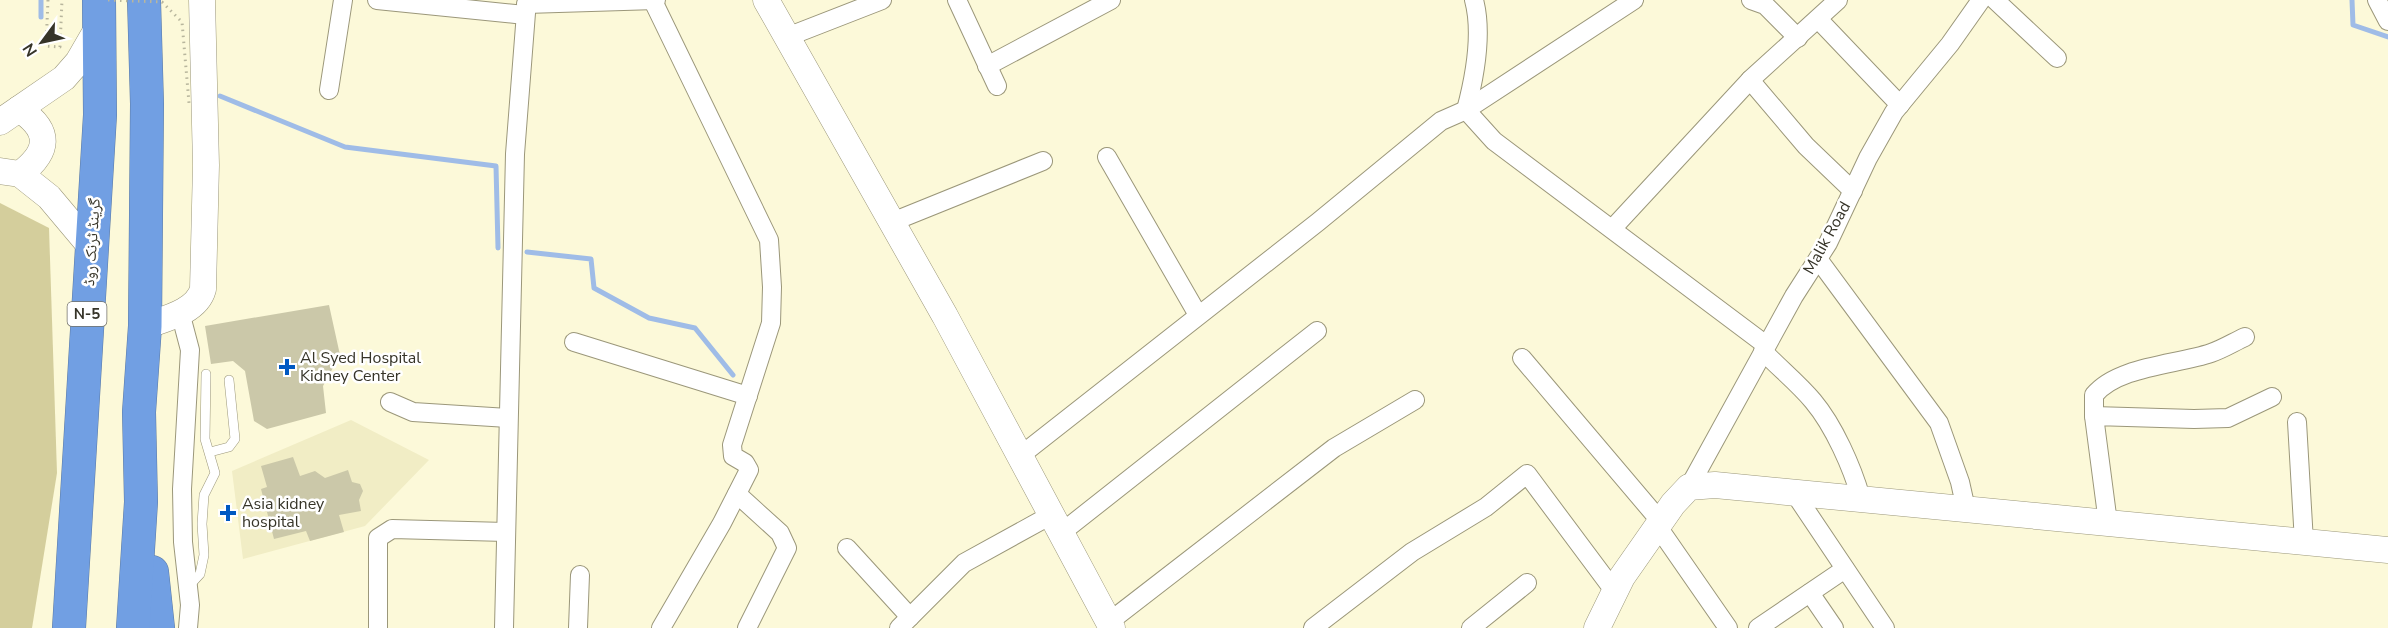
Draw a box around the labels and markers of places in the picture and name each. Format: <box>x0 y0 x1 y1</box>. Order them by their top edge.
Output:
place label: Al Syed Hospital Kidney Center <box>300 347 421 387</box>
marker: Al Syed Hospital Kidney Center <box>278 358 296 376</box>
place label: Asia kidney hospital <box>242 493 325 533</box>
marker: Asia kidney hospital <box>219 504 237 522</box>

